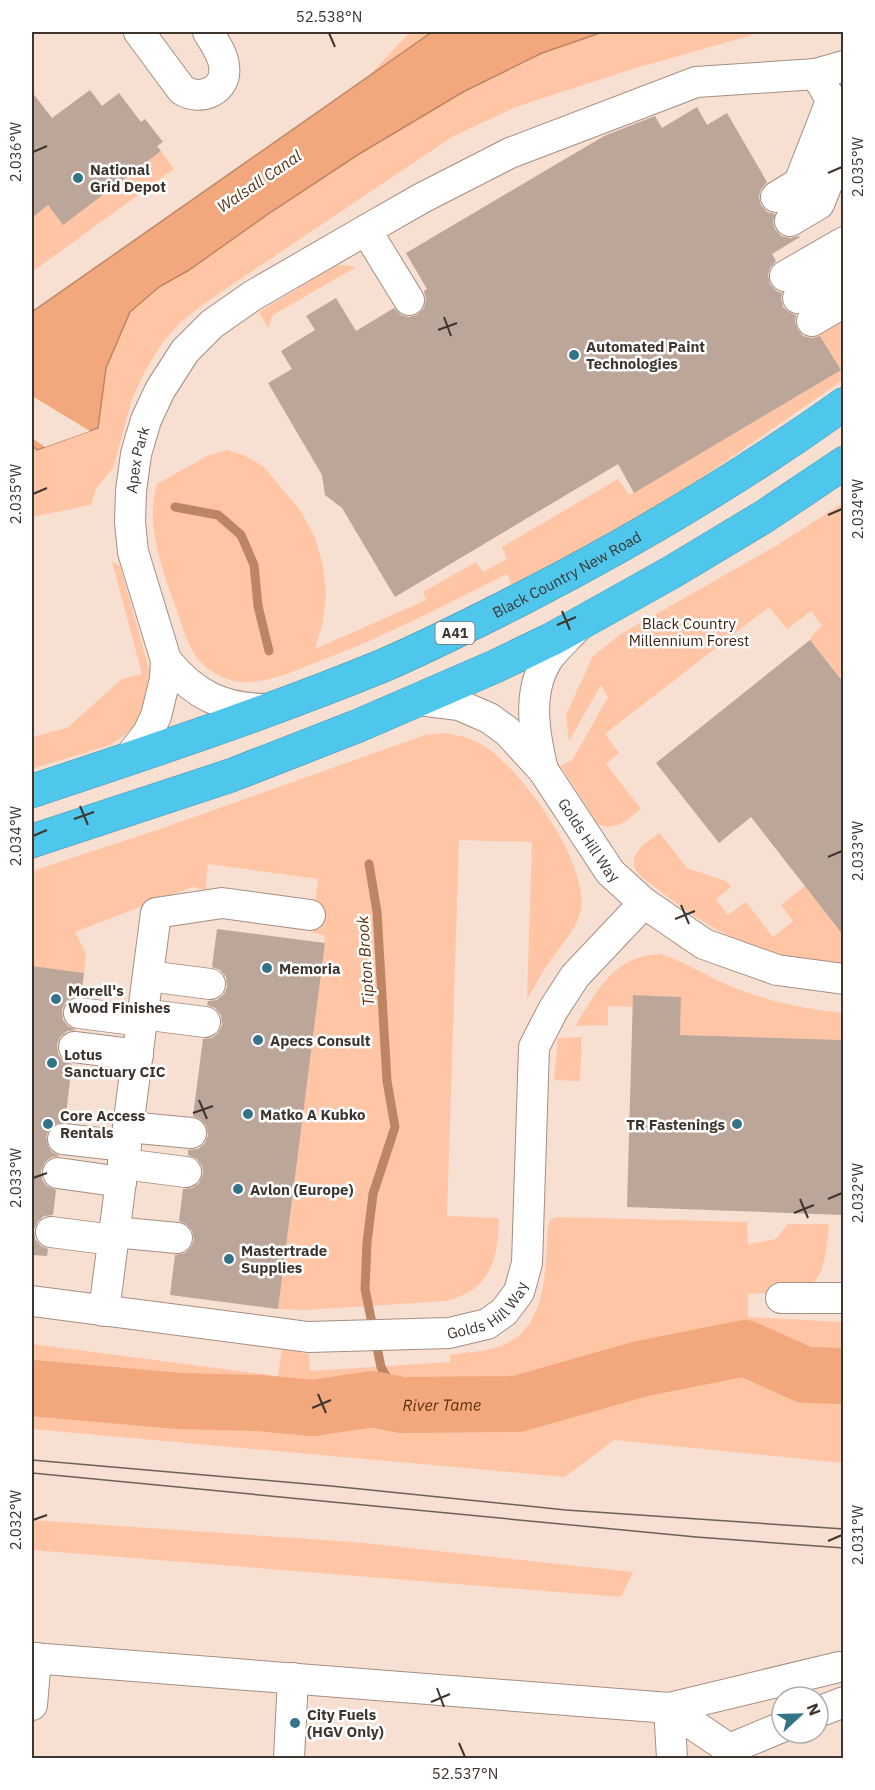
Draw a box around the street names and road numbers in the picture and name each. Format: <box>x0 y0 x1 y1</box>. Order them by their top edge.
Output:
street label: Apex Park <box>121 424 153 494</box>
street label: Black Country New Road <box>489 526 644 622</box>
road number: A41 <box>436 622 474 644</box>
street label: Golds Hill Way <box>554 794 624 886</box>
street label: Golds Hill Way <box>445 1279 531 1343</box>

